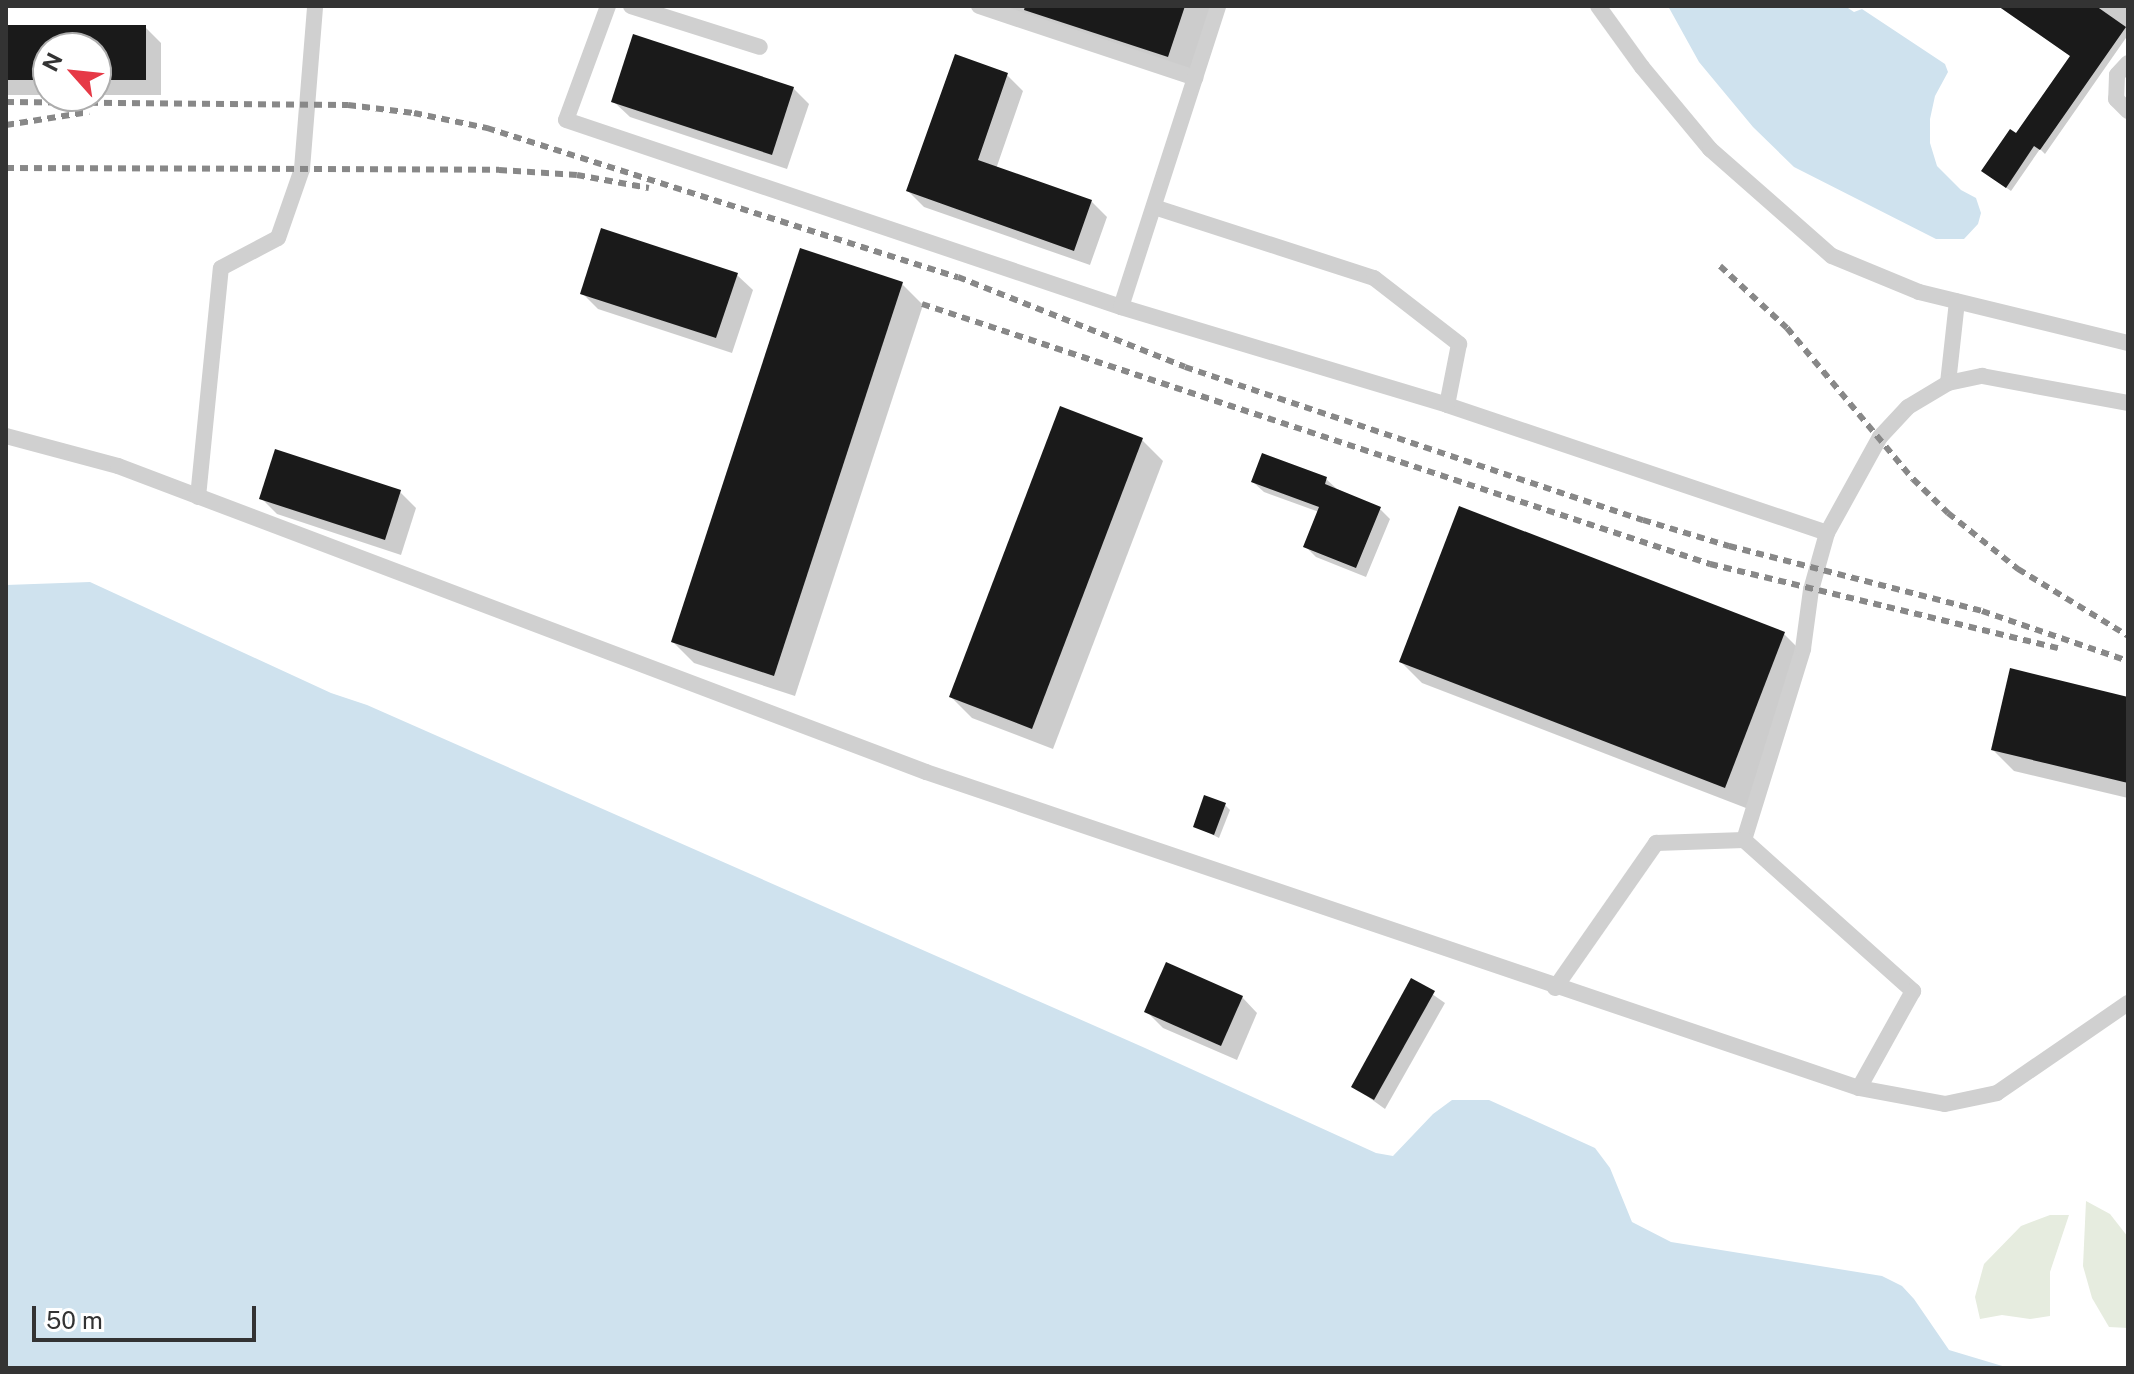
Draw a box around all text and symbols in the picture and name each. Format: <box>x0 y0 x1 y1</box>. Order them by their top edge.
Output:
north arrow <box>32 32 112 112</box>
text: N <box>37 48 68 76</box>
scale bar <box>36 1290 260 1340</box>
text: 50 m <box>46 1306 103 1334</box>

